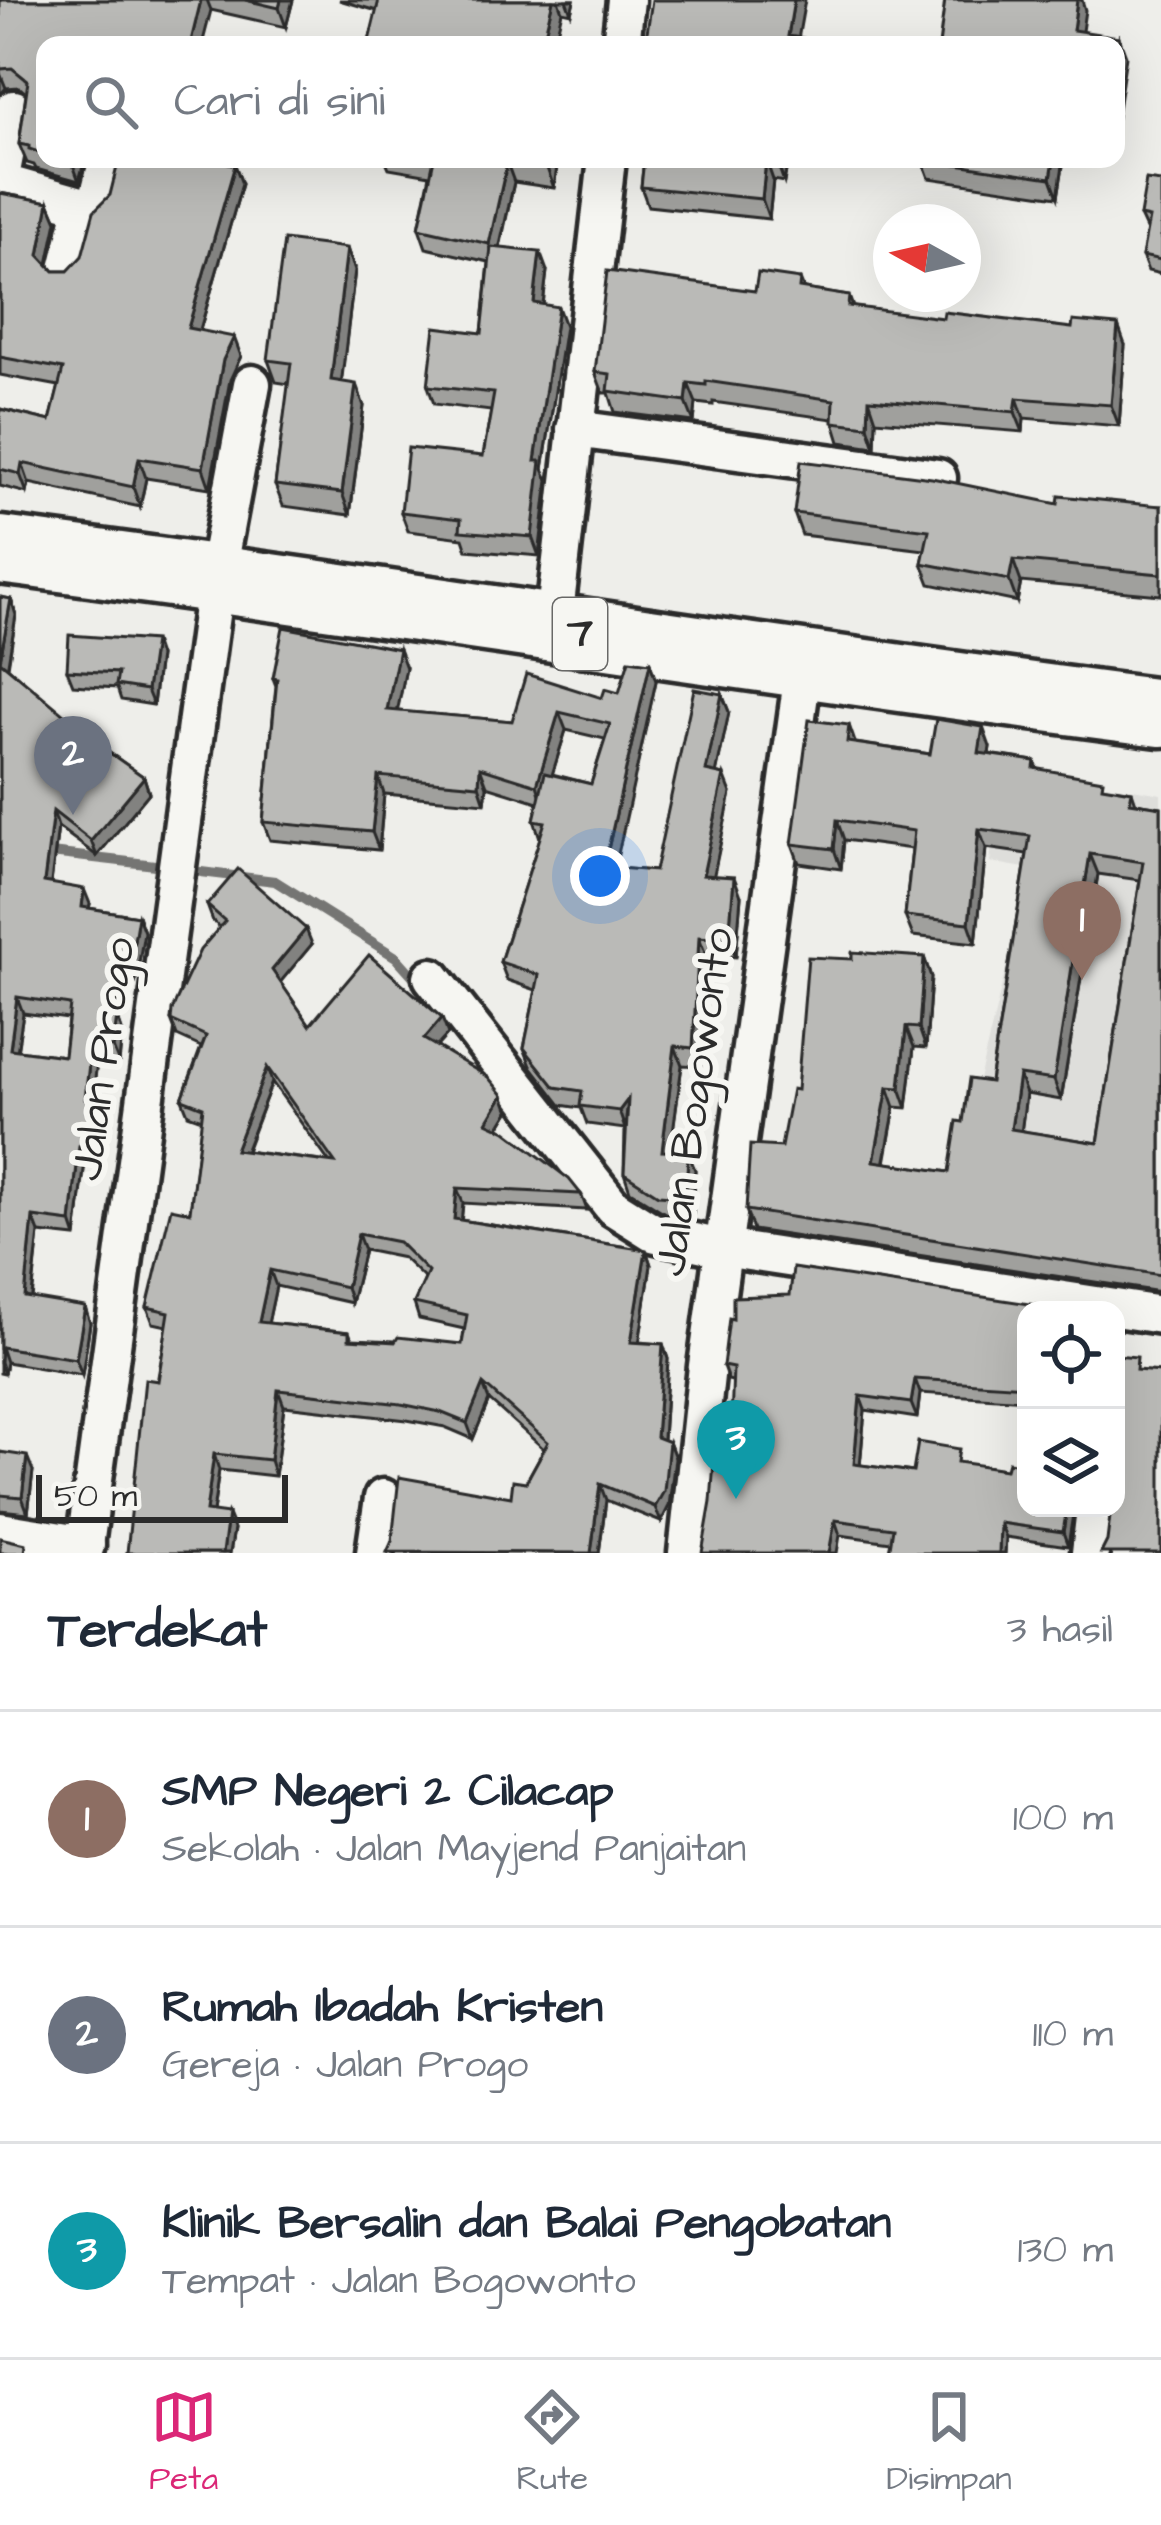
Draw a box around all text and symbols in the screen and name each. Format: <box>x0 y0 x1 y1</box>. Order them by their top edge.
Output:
search box <box>36 36 1125 168</box>
icon: search <box>78 69 144 135</box>
text: Cari di sini <box>174 71 385 133</box>
north arrow <box>873 204 981 312</box>
road number: 7 <box>553 598 607 670</box>
pin: 2 <box>34 716 112 815</box>
your location <box>570 846 630 906</box>
pin: 1 <box>1043 881 1121 980</box>
street label: Jalan Bogowonto <box>640 924 750 1280</box>
street label: Jalan Progo <box>56 934 152 1184</box>
map controls <box>1017 1301 1125 1517</box>
button: locate <box>1017 1301 1125 1409</box>
pin: 3 <box>697 1400 775 1499</box>
button: layers <box>1017 1409 1125 1517</box>
scale bar <box>36 1469 288 1522</box>
text: 50 m <box>54 1473 137 1519</box>
text: Terdekat <box>48 1596 267 1667</box>
text: 3 hasil <box>1007 1604 1113 1658</box>
text: SMP Negeri 2 Cilacap <box>162 1761 613 1823</box>
text: 1 <box>85 1792 90 1846</box>
text: 100 m <box>1013 1792 1113 1846</box>
text: Sekolah · Jalan Mayjend Panjaitan <box>162 1823 746 1877</box>
text: Rumah Ibadah Kristen <box>162 1977 603 2039</box>
text: 2 <box>76 2008 98 2062</box>
text: 110 m <box>1032 2008 1113 2062</box>
text: Gereja · Jalan Progo <box>162 2039 528 2093</box>
text: Klinik Bersalin dan Balai Pengobatan <box>162 2193 891 2255</box>
text: 3 <box>77 2224 97 2278</box>
text: 130 m <box>1018 2224 1113 2278</box>
text: Tempat · Jalan Bogowonto <box>162 2255 636 2309</box>
tab: Peta <box>149 2384 218 2502</box>
tab: Rute <box>517 2384 588 2502</box>
tab: Disimpan <box>886 2384 1012 2502</box>

